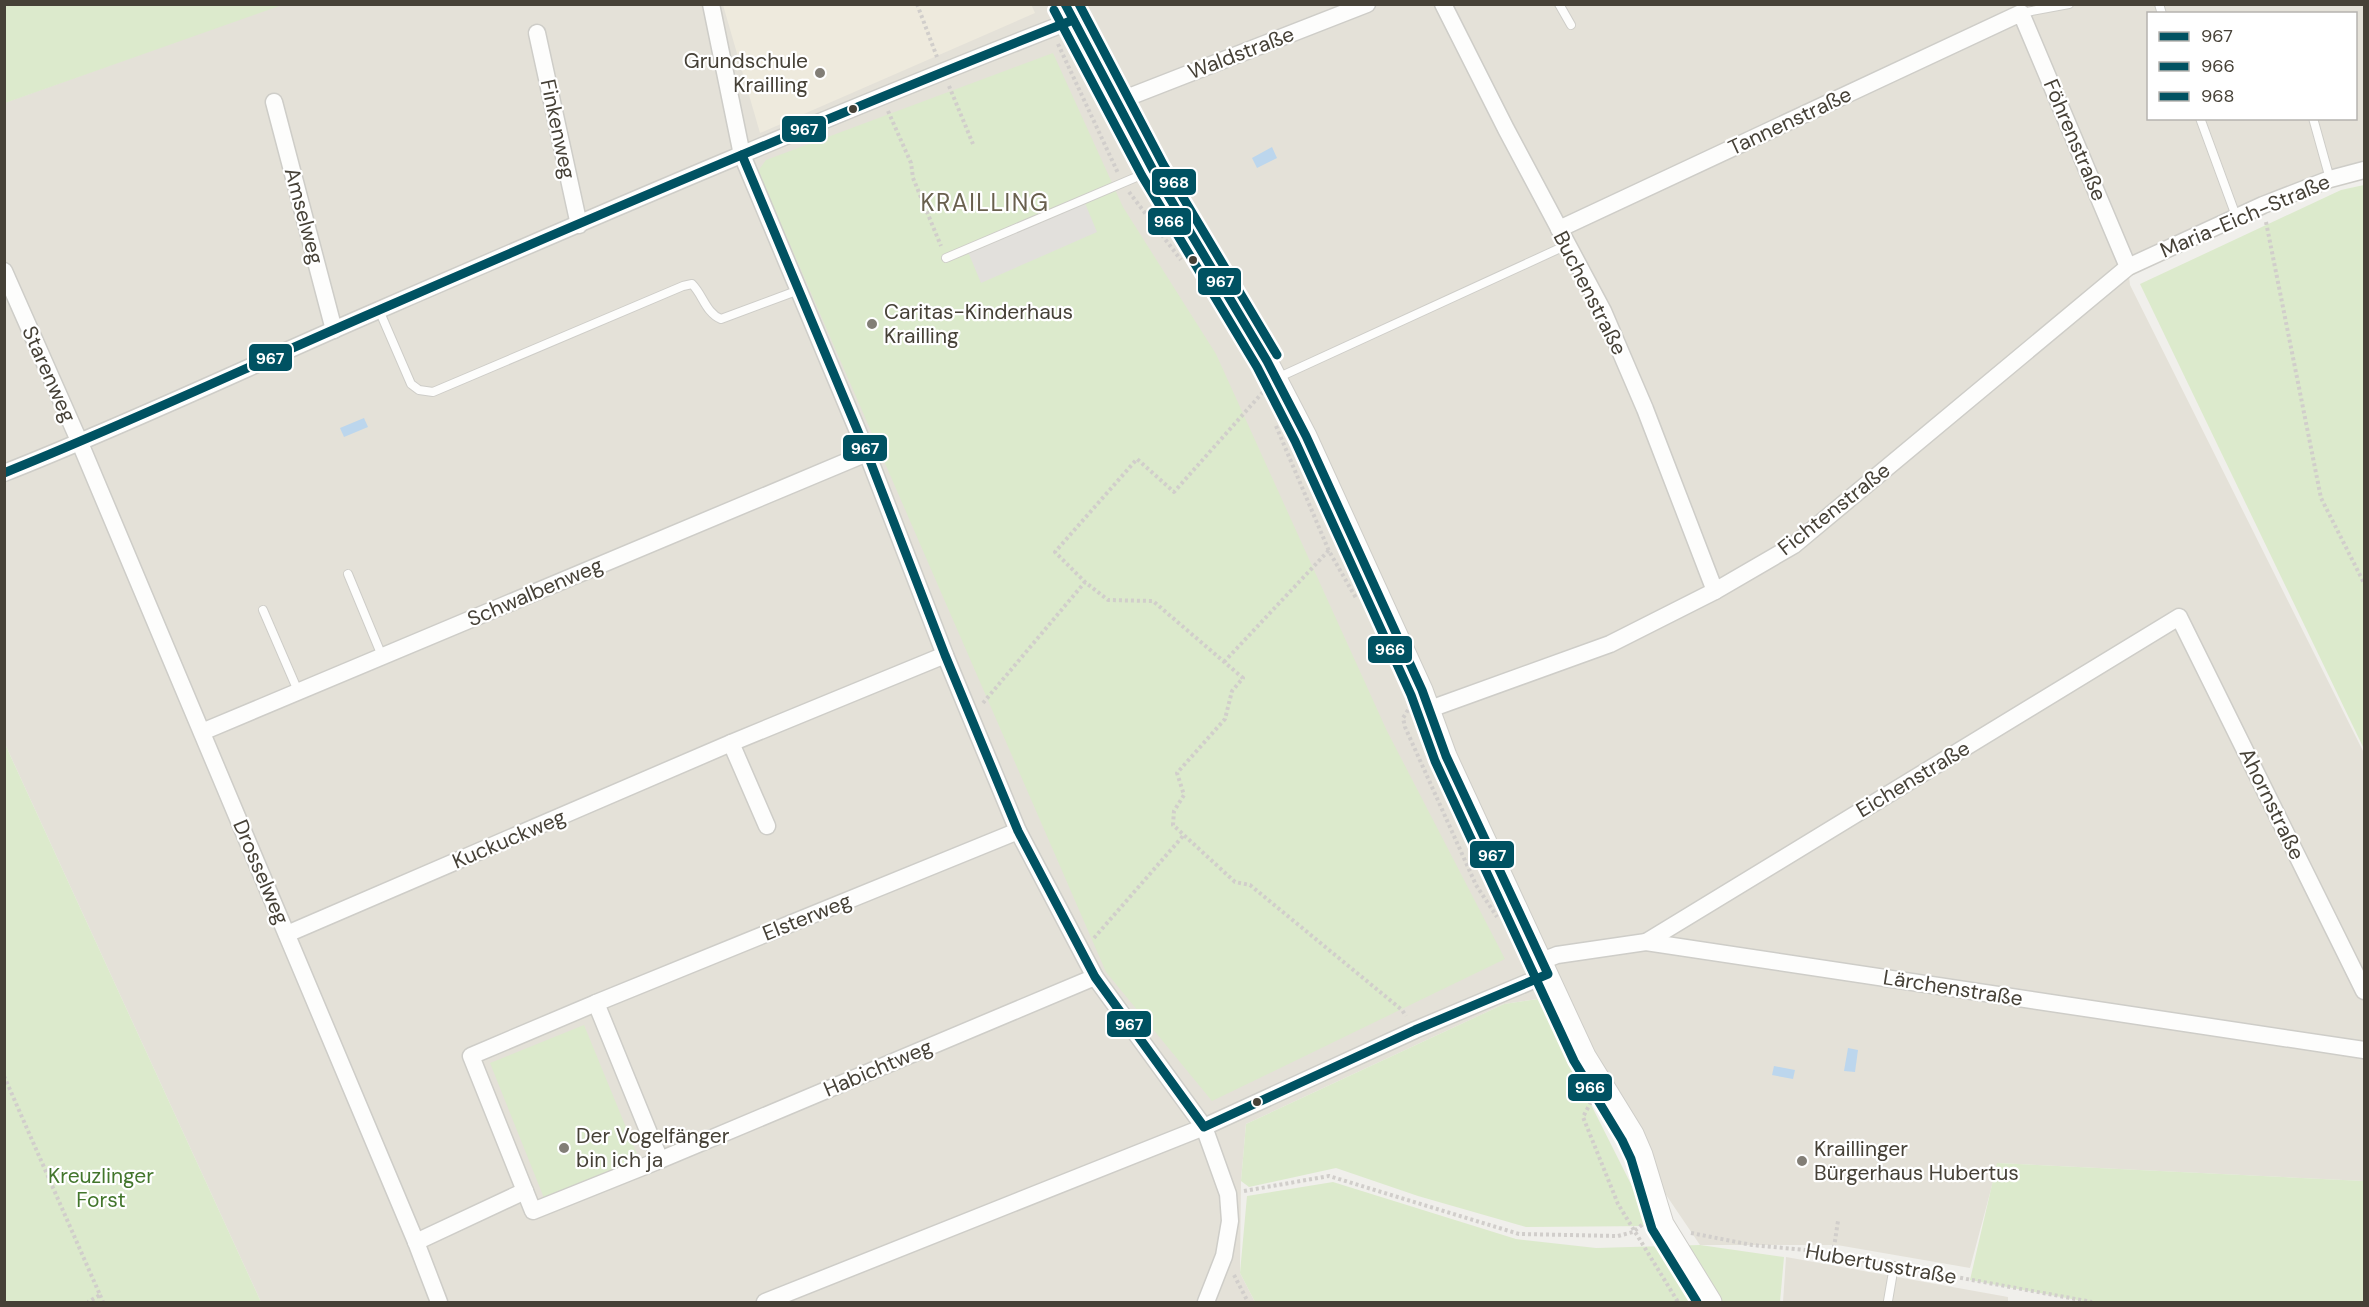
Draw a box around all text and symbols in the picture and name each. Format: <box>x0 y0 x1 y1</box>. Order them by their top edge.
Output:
legend <box>2147 12 2357 120</box>
street label: Waldstraße <box>1184 20 1298 86</box>
text: 967 <box>2201 24 2233 48</box>
place label: Grundschule Krailling <box>684 47 808 99</box>
text: 966 <box>2201 54 2235 78</box>
marker: Grundschule Krailling <box>813 66 827 80</box>
street label: Föhrenstraße <box>2037 75 2113 205</box>
street label: Finkenweg <box>534 77 582 182</box>
street label: Tannenstraße <box>1724 80 1856 162</box>
text: 968 <box>2201 84 2235 108</box>
unlabelled marker <box>847 103 859 115</box>
line badge: 967 <box>781 115 827 143</box>
text: 967 <box>790 119 819 140</box>
street label: Amselweg <box>278 165 330 268</box>
street label: Maria-Eich-Straße <box>2156 167 2334 264</box>
line badge: 968 <box>1151 168 1197 196</box>
text: 968 <box>1159 172 1189 193</box>
district label: KRAILLING <box>920 187 1050 218</box>
line badge: 966 <box>1147 207 1192 236</box>
text: 966 <box>1154 211 1184 232</box>
street label: Buchenstraße <box>1547 226 1633 360</box>
unlabelled marker <box>1187 254 1199 266</box>
line badge: 967 <box>1197 267 1242 296</box>
text: 967 <box>1206 271 1235 292</box>
place label: Caritas-Kinderhaus Krailling <box>884 298 1073 350</box>
marker: Caritas-Kinderhaus Krailling <box>865 317 879 331</box>
street label: Starenweg <box>15 322 83 427</box>
line badge: 967 <box>248 343 293 372</box>
text: 967 <box>256 348 285 369</box>
line badge: 967 <box>842 434 888 462</box>
text: 967 <box>851 438 880 459</box>
street label: Fichtenstraße <box>1772 456 1896 562</box>
street label: Schwalbenweg <box>463 551 607 633</box>
line badge: 966 <box>1367 635 1413 664</box>
text: 966 <box>1375 639 1405 660</box>
street label: Eichenstraße <box>1851 734 1975 824</box>
street label: Ahornstraße <box>2233 743 2311 865</box>
street label: Kuckuckweg <box>448 802 570 875</box>
street label: Drosselweg <box>226 815 296 929</box>
line badge: 967 <box>1469 840 1515 869</box>
text: 967 <box>1478 845 1507 866</box>
street label: Elsterweg <box>758 886 856 947</box>
street label: Lärchenstraße <box>1881 963 2025 1013</box>
line badge: 967 <box>1106 1010 1152 1038</box>
text: 967 <box>1115 1014 1144 1035</box>
street label: Habichtweg <box>819 1032 937 1103</box>
line badge: 966 <box>1567 1073 1613 1102</box>
text: 966 <box>1575 1077 1605 1098</box>
unlabelled marker <box>1251 1096 1263 1108</box>
place label: Der Vogelfänger bin ich ja <box>576 1122 730 1174</box>
place label: Kraillinger Bürgerhaus Hubertus <box>1814 1135 2019 1187</box>
marker: Der Vogelfänger bin ich ja <box>557 1141 571 1155</box>
marker: Kraillinger Bürgerhaus Hubertus <box>1795 1154 1809 1168</box>
park label: Kreuzlinger Forst <box>48 1162 154 1214</box>
street label: Hubertusstraße <box>1803 1237 1959 1291</box>

